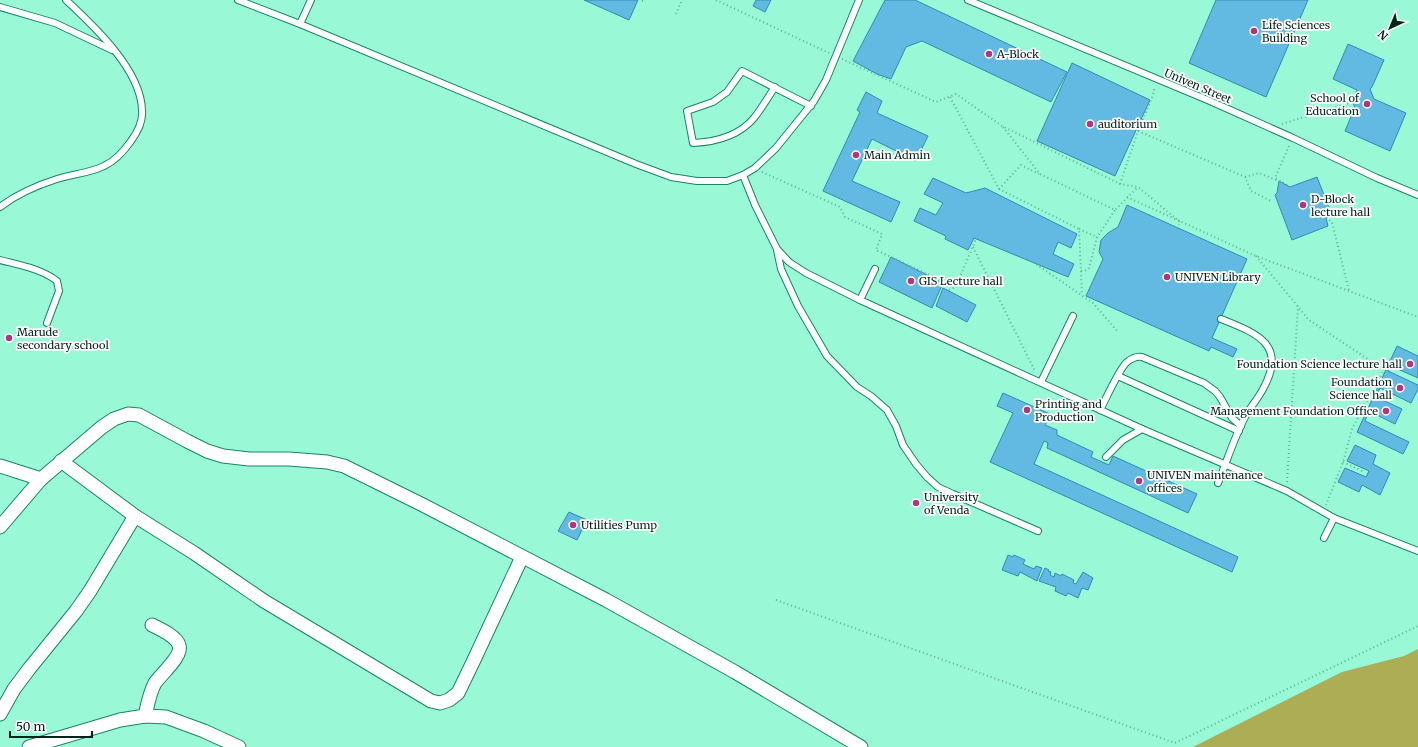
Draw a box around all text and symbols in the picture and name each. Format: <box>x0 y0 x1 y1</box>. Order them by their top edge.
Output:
north arrow <box>1370 8 1410 48</box>
place label: Life Sciences Building <box>1262 18 1330 45</box>
marker: Life Sciences Building <box>1249 26 1259 36</box>
text: N <box>1375 27 1391 43</box>
place label: A-Block <box>996 47 1039 61</box>
marker: A-Block <box>984 49 994 59</box>
street label: Univen Street <box>1162 66 1234 107</box>
place label: School of Education <box>1306 91 1360 118</box>
marker: School of Education <box>1362 99 1372 109</box>
place label: auditorium <box>1098 117 1157 131</box>
marker: auditorium <box>1085 119 1095 129</box>
place label: Main Admin <box>864 148 931 162</box>
marker: Main Admin <box>851 150 861 160</box>
place label: D-Block lecture hall <box>1311 192 1371 219</box>
marker: D-Block lecture hall <box>1298 200 1308 210</box>
place label: UNIVEN Library <box>1175 270 1261 284</box>
marker: UNIVEN Library <box>1162 272 1172 282</box>
place label: GIS Lecture hall <box>919 274 1003 288</box>
marker: GIS Lecture hall <box>906 276 916 286</box>
place label: Marude secondary school <box>17 325 109 352</box>
marker: Marude secondary school <box>4 333 14 343</box>
place label: Foundation Science lecture hall <box>1237 357 1403 371</box>
marker: Foundation Science lecture hall <box>1405 359 1415 369</box>
place label: Foundation Science hall <box>1329 375 1393 402</box>
marker: Foundation Science hall <box>1395 383 1405 393</box>
place label: Printing and Production <box>1035 397 1102 424</box>
place label: Management Foundation Office <box>1210 404 1378 418</box>
marker: Printing and Production <box>1022 405 1032 415</box>
marker: Management Foundation Office <box>1381 406 1391 416</box>
place label: UNIVEN maintenance offices <box>1147 468 1263 495</box>
marker: UNIVEN maintenance offices <box>1134 476 1144 486</box>
place label: University of Venda <box>924 490 979 517</box>
marker: University of Venda <box>911 498 921 508</box>
place label: Utilities Pump <box>581 518 657 532</box>
marker: Utilities Pump <box>568 520 578 530</box>
scale bar <box>10 713 92 739</box>
text: 50 m <box>16 719 45 734</box>

